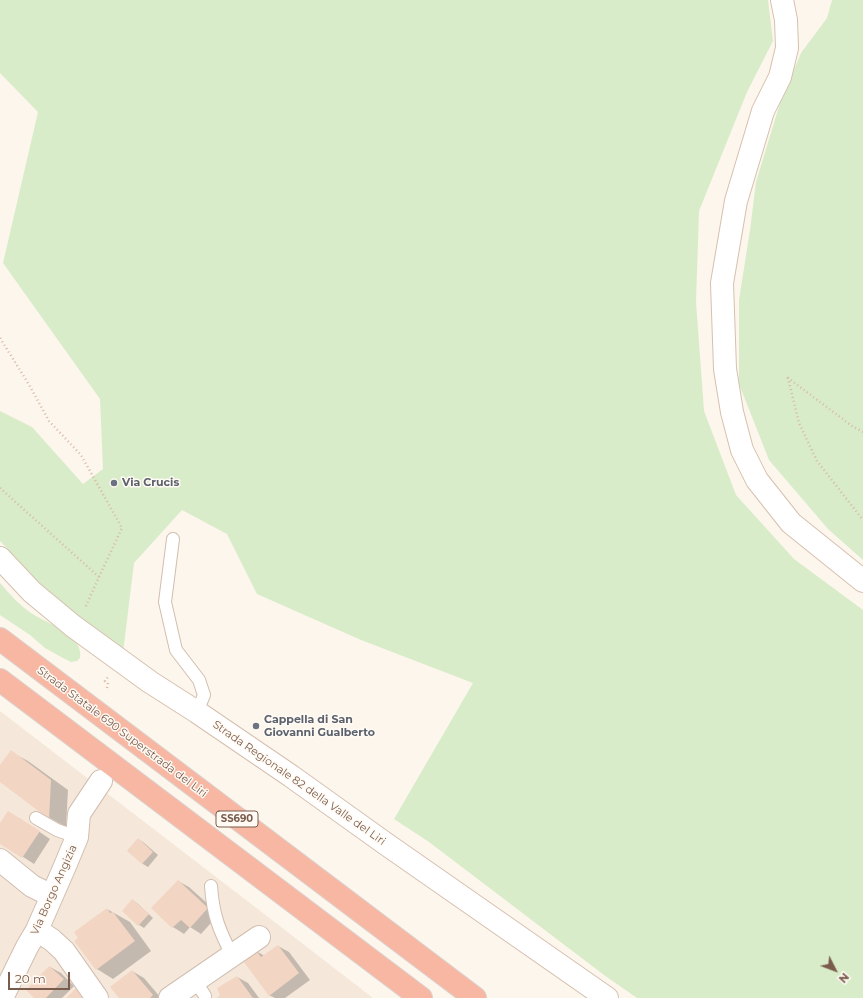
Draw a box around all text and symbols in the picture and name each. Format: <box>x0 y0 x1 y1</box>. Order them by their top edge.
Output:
place label: Via Crucis <box>122 476 179 490</box>
marker: Via Crucis <box>109 478 119 488</box>
street label: Strada Statale 690 Superstrada del Liri <box>34 664 210 800</box>
place label: Cappella di San Giovanni Gualberto <box>264 713 375 739</box>
street label: Strada Regionale 82 della Valle del Liri <box>210 718 388 848</box>
marker: Cappella di San Giovanni Gualberto <box>251 721 261 731</box>
road number: SS690 <box>216 811 258 827</box>
street label: Via Borgo Angizia <box>28 843 80 937</box>
north arrow <box>815 950 855 990</box>
scale bar <box>10 964 72 990</box>
text: N <box>836 970 852 986</box>
text: 20 m <box>15 971 46 986</box>

